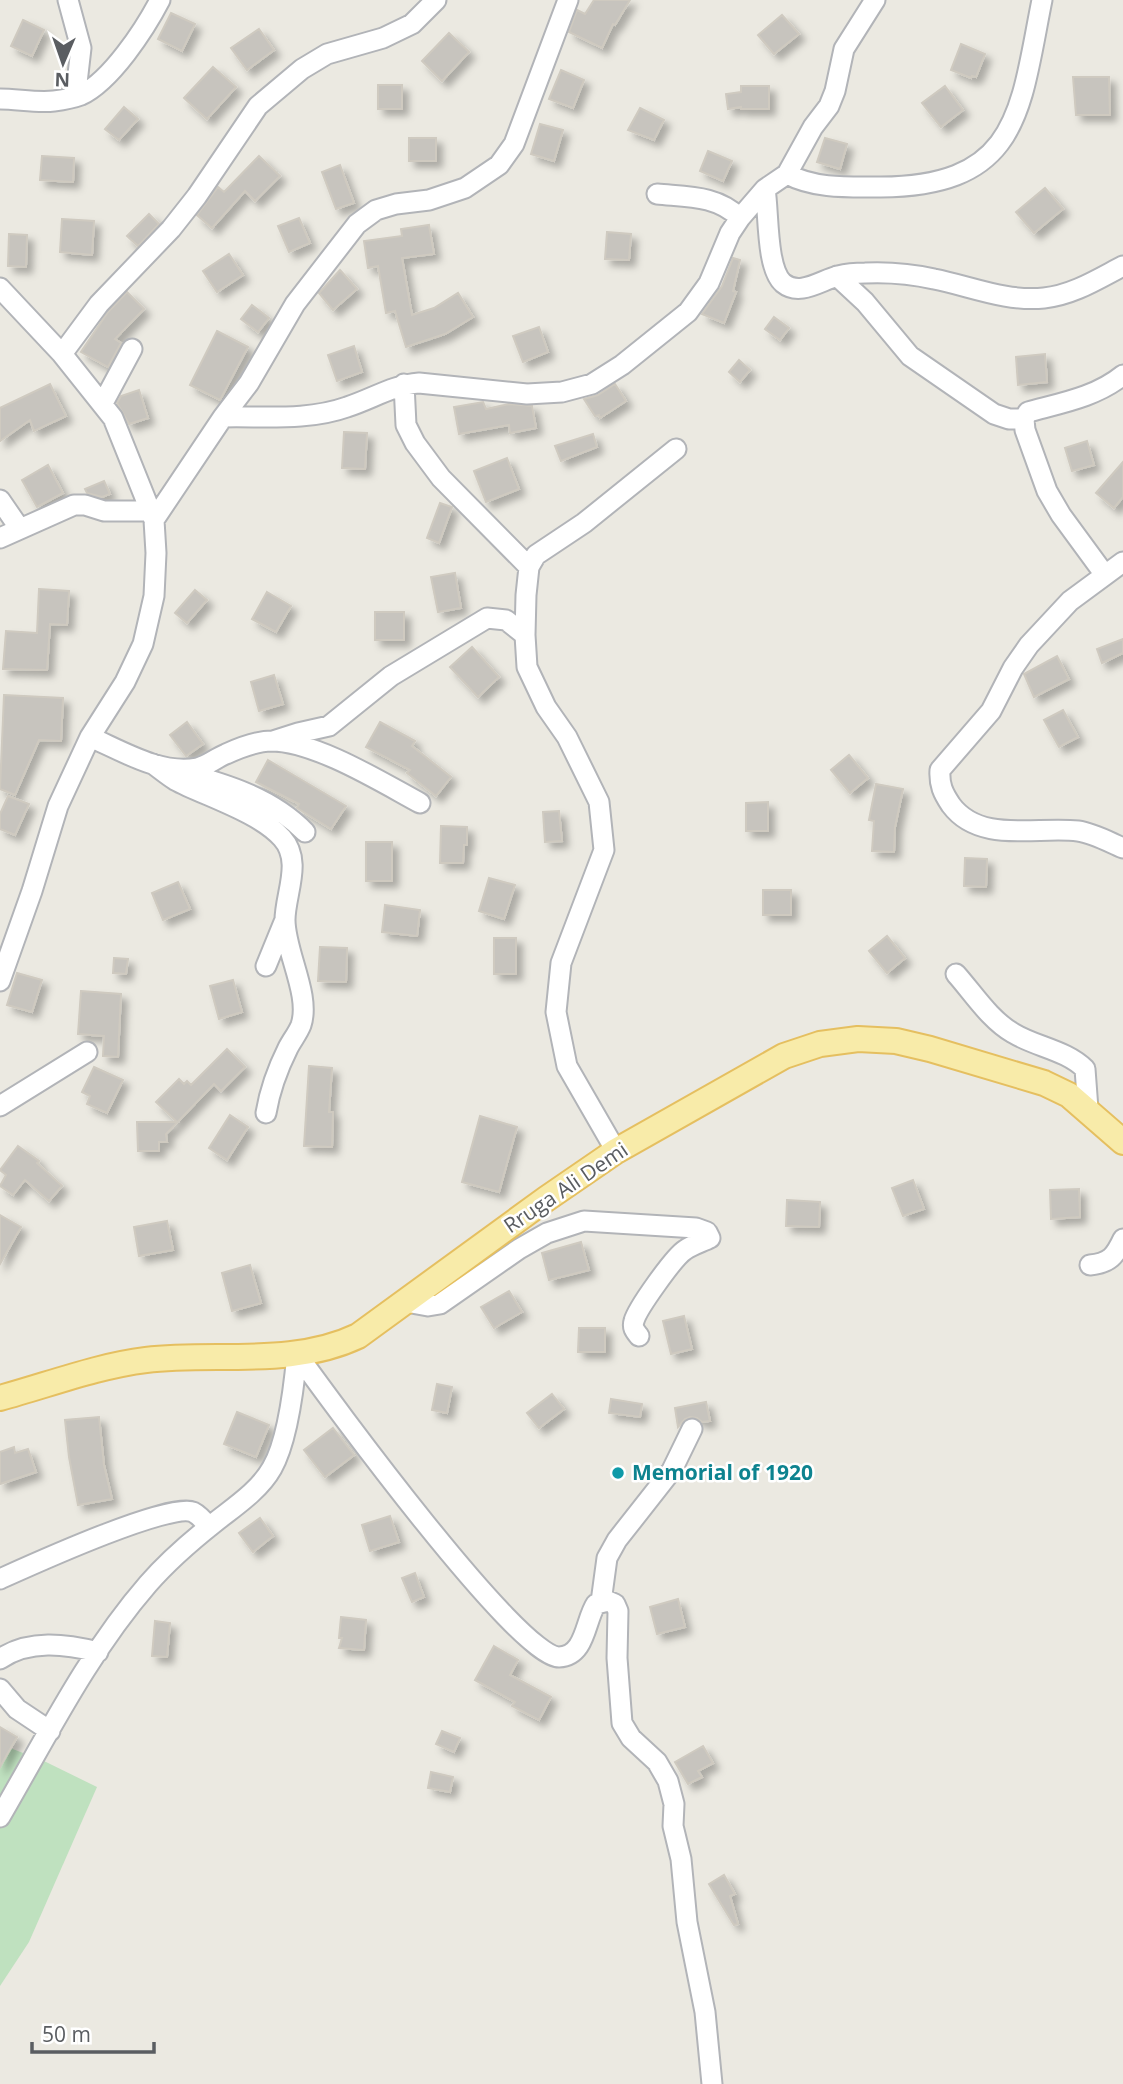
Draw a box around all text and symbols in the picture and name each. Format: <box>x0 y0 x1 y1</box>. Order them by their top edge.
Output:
north arrow <box>28 28 98 98</box>
text: N <box>54 67 71 93</box>
street label: Rruga Ali Demi <box>498 1135 633 1239</box>
place label: Memorial of 1920 <box>632 1458 813 1486</box>
marker: Memorial of 1920 <box>610 1465 626 1481</box>
scale bar <box>32 2010 154 2054</box>
text: 50 m <box>42 2020 91 2048</box>

